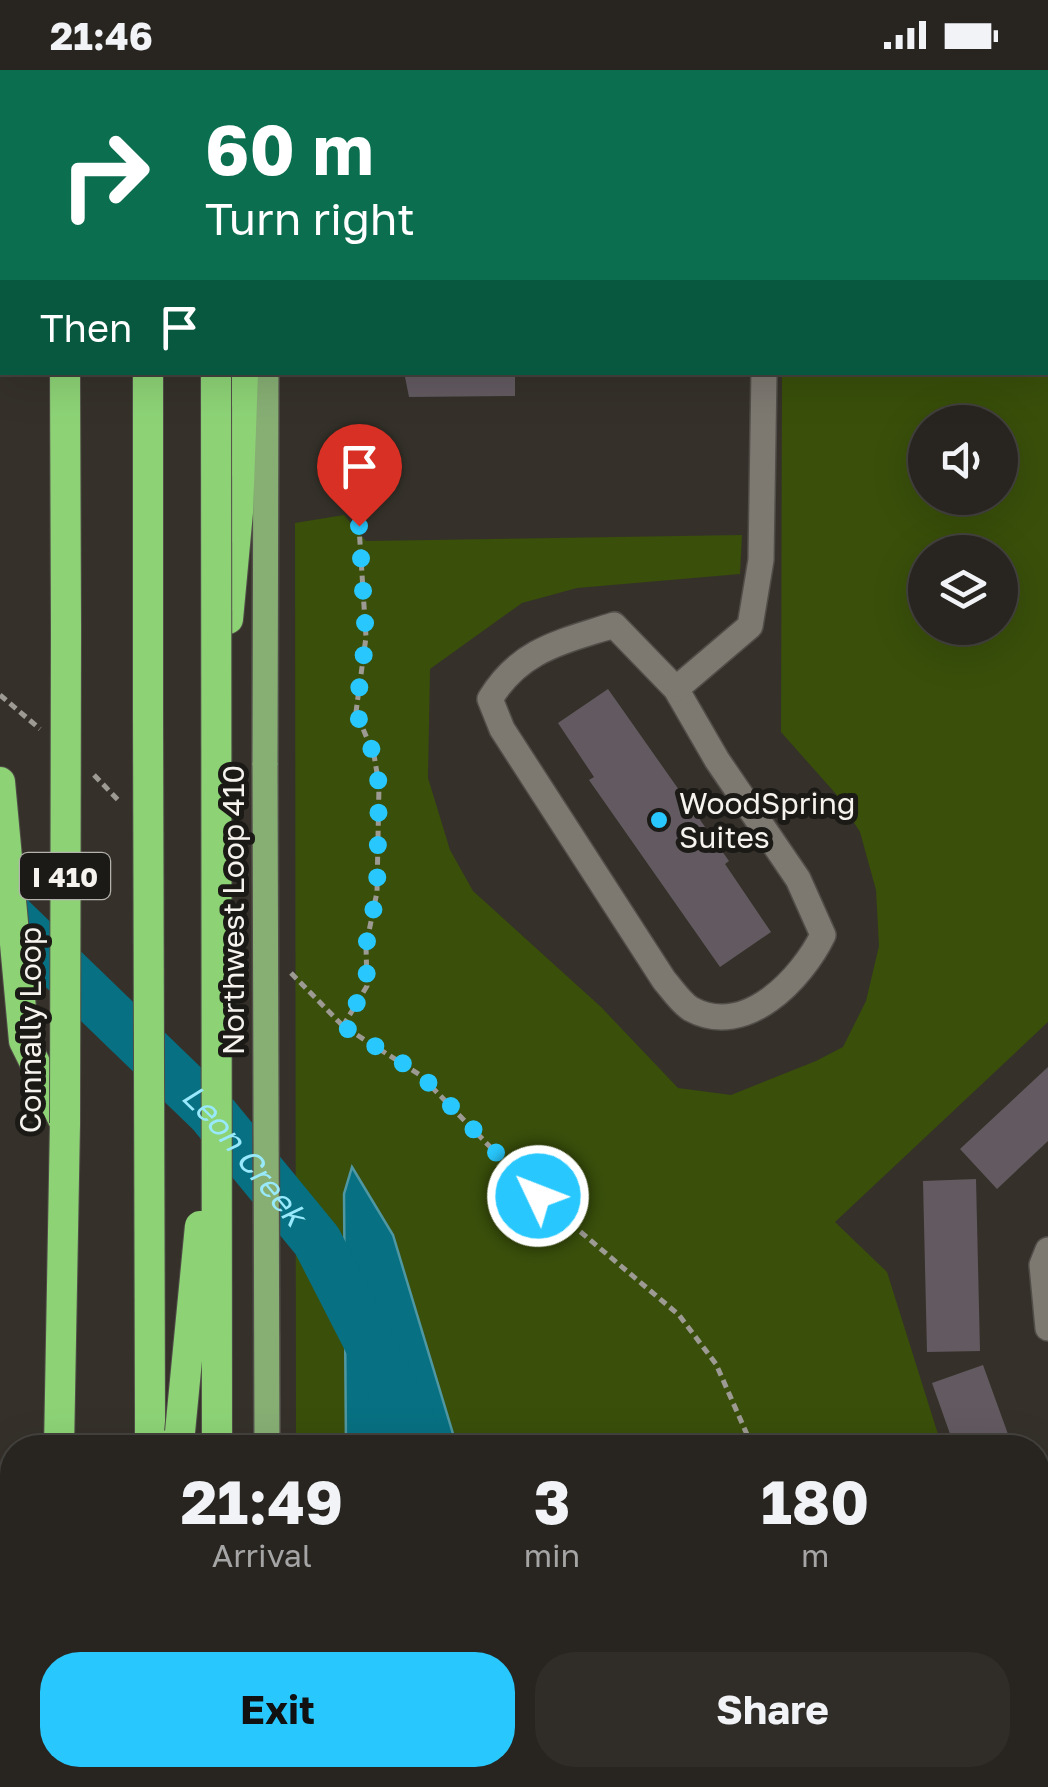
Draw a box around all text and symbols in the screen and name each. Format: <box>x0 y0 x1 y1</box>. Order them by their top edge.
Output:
text: 21:46 <box>50 13 153 58</box>
text: 60 m <box>205 106 374 190</box>
icon: right <box>40 110 170 240</box>
text: Turn right <box>205 191 415 245</box>
icon: arrive <box>152 300 207 355</box>
text: Then <box>40 305 132 350</box>
map controls <box>908 405 1018 645</box>
button: sound <box>908 405 1018 515</box>
pin <box>317 424 402 527</box>
icon: arrive <box>332 439 387 494</box>
button: layers <box>908 535 1018 645</box>
street label: Northwest Loop 410 <box>215 765 251 1055</box>
place label: WoodSpring Suites <box>679 785 855 855</box>
marker: WoodSpring Suites <box>648 809 670 831</box>
road number: I 410 <box>20 853 110 899</box>
street label: Connally Loop <box>12 927 48 1133</box>
water label: Leon Creek <box>175 1076 317 1235</box>
position arrow <box>486 1144 590 1248</box>
text: 21:49 <box>181 1465 343 1537</box>
text: 3 <box>534 1465 570 1537</box>
text: 180 <box>761 1465 869 1537</box>
text: Arrival <box>212 1536 312 1574</box>
text: min <box>524 1536 580 1574</box>
text: m <box>801 1536 829 1574</box>
button: Exit <box>40 1652 515 1767</box>
button: Share <box>535 1652 1010 1767</box>

